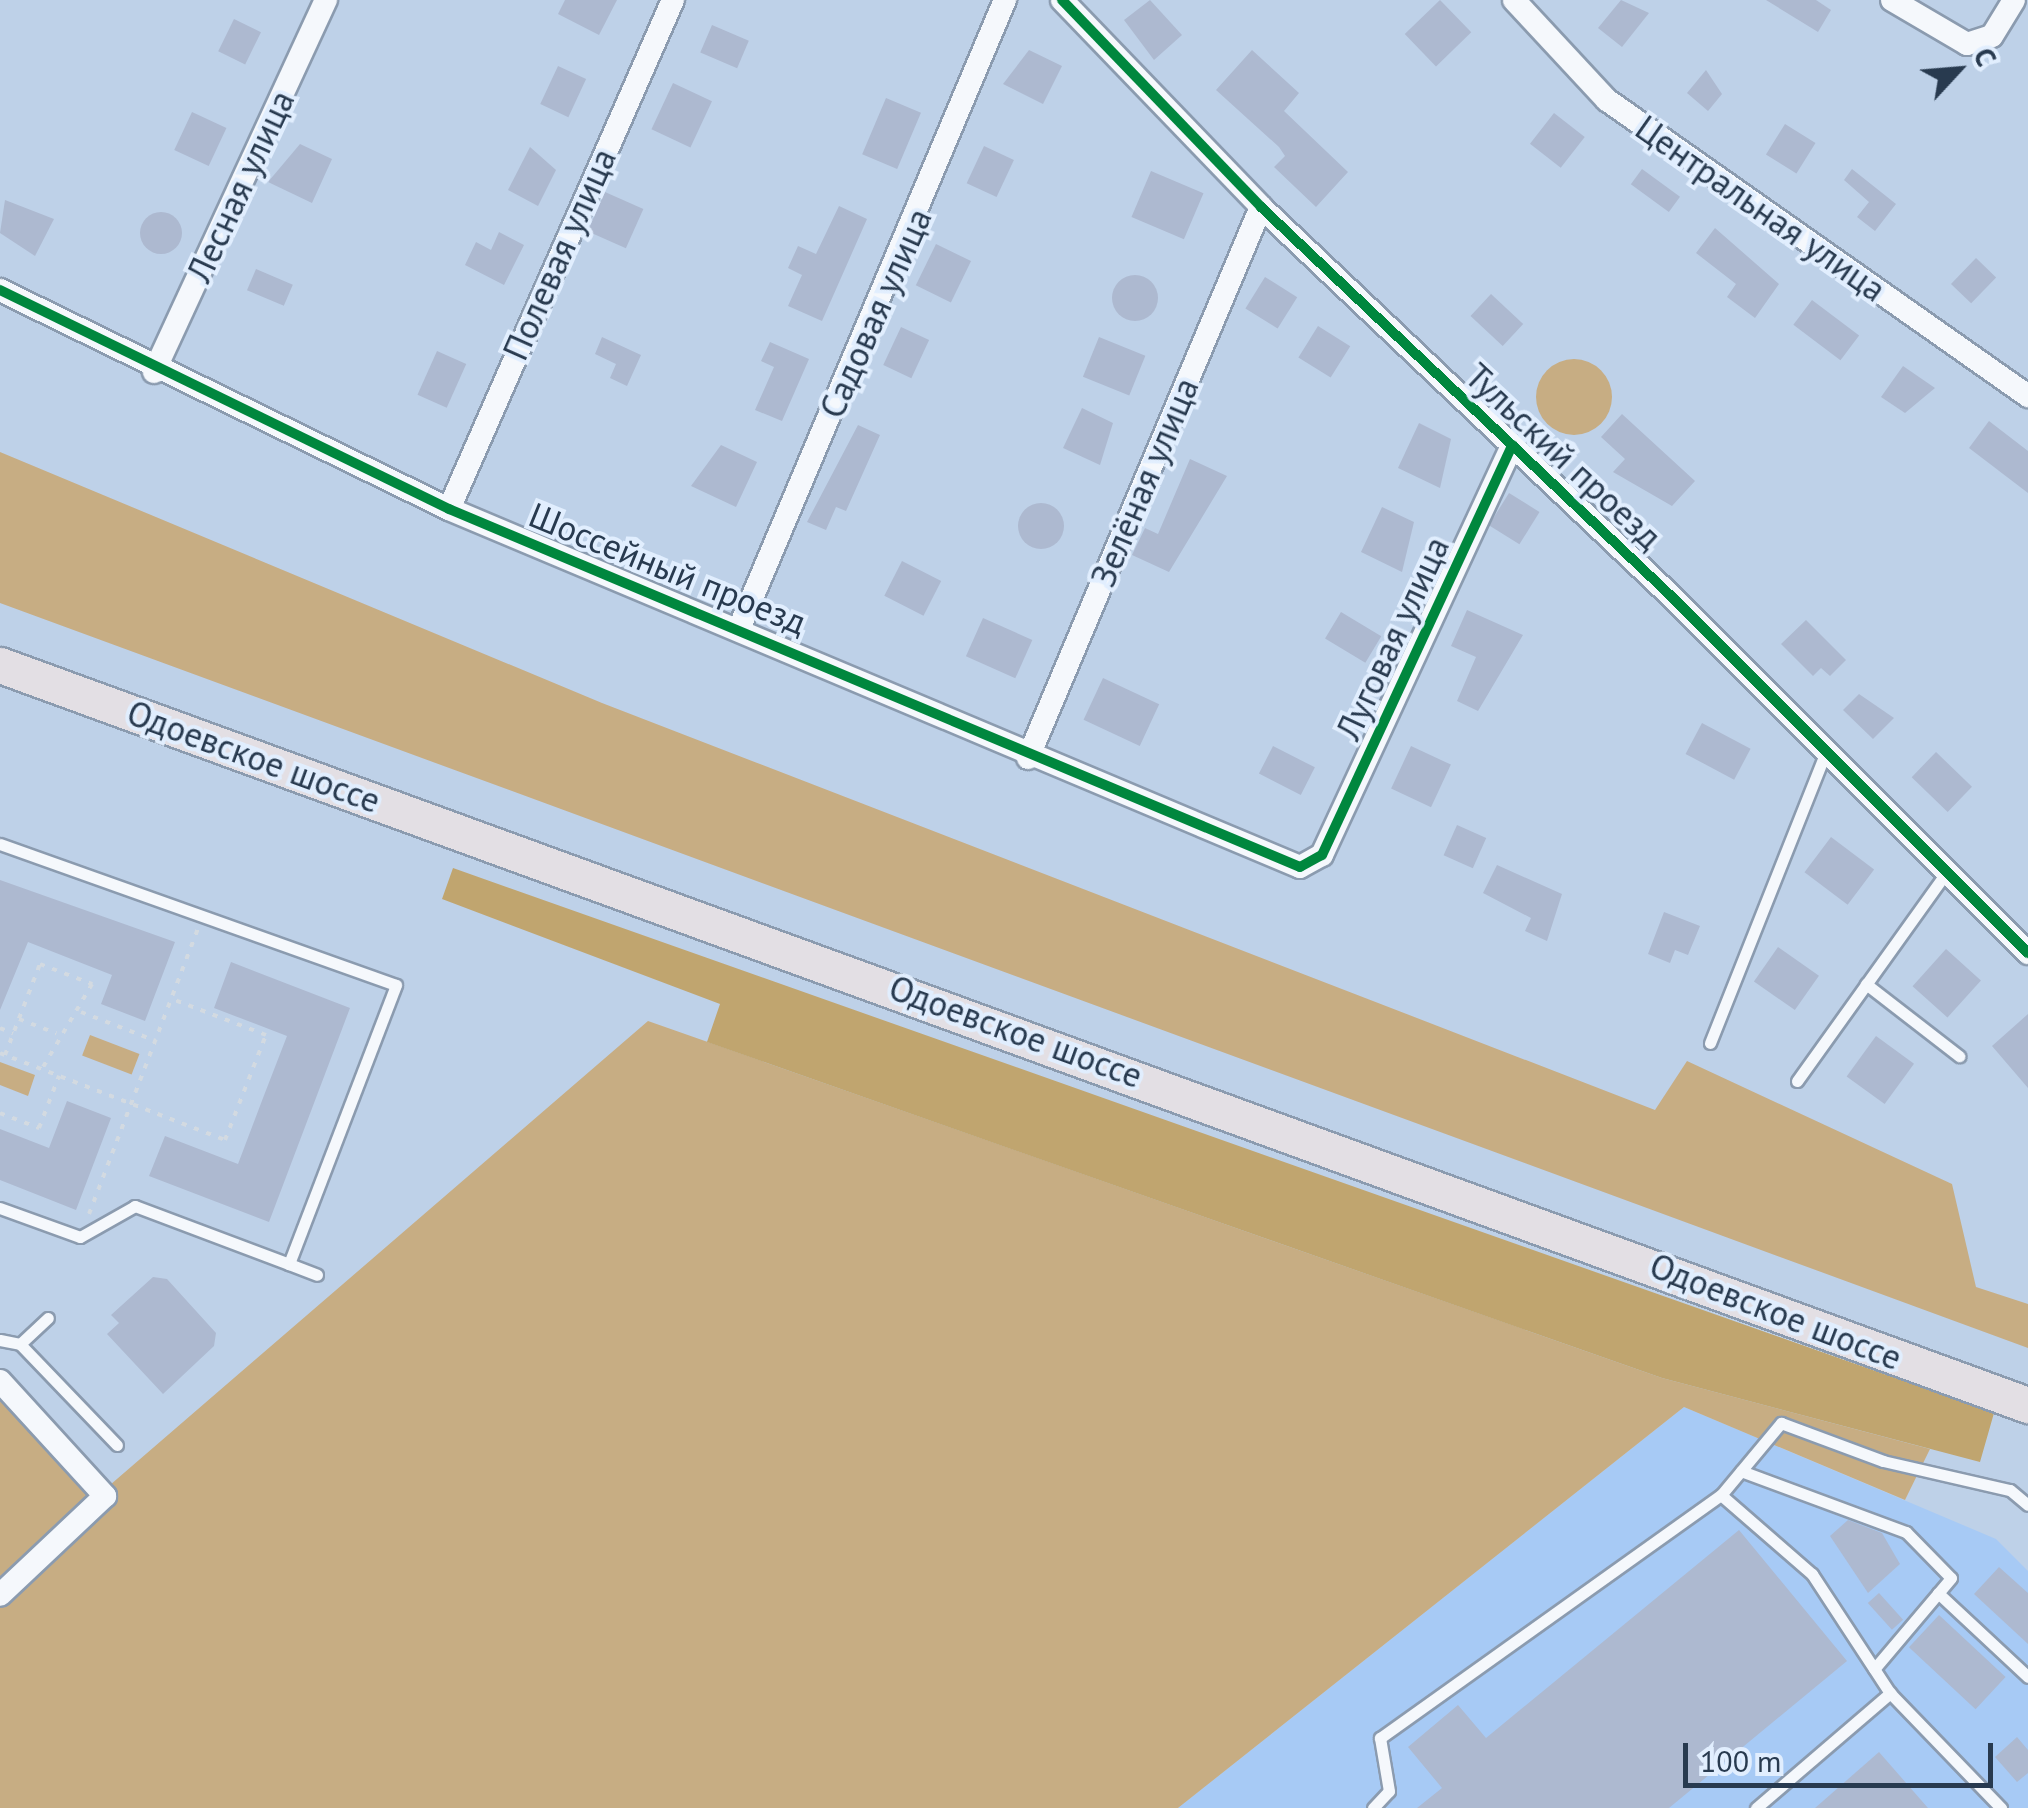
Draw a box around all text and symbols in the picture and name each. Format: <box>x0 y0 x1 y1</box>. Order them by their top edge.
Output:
north arrow <box>1908 20 2008 120</box>
text: С <box>1965 41 2005 72</box>
street label: Лесная улица <box>177 84 303 288</box>
street label: Центральная улица <box>1628 106 1894 310</box>
street label: Полевая улица <box>494 142 624 366</box>
street label: Садовая улица <box>810 202 940 424</box>
street label: Тульский проезд <box>1457 354 1671 558</box>
street label: Зелёная улица <box>1081 371 1207 593</box>
street label: Шоссейный проезд <box>523 493 813 643</box>
street label: Луговая улица <box>1327 530 1457 746</box>
street label: Одоевское шоссе <box>122 691 386 821</box>
street label: Одоевское шоссе <box>884 966 1148 1096</box>
street label: Одоевское шоссе <box>1644 1244 1908 1378</box>
scale bar <box>1688 1723 1998 1785</box>
text: 100 m <box>1700 1741 1781 1780</box>

